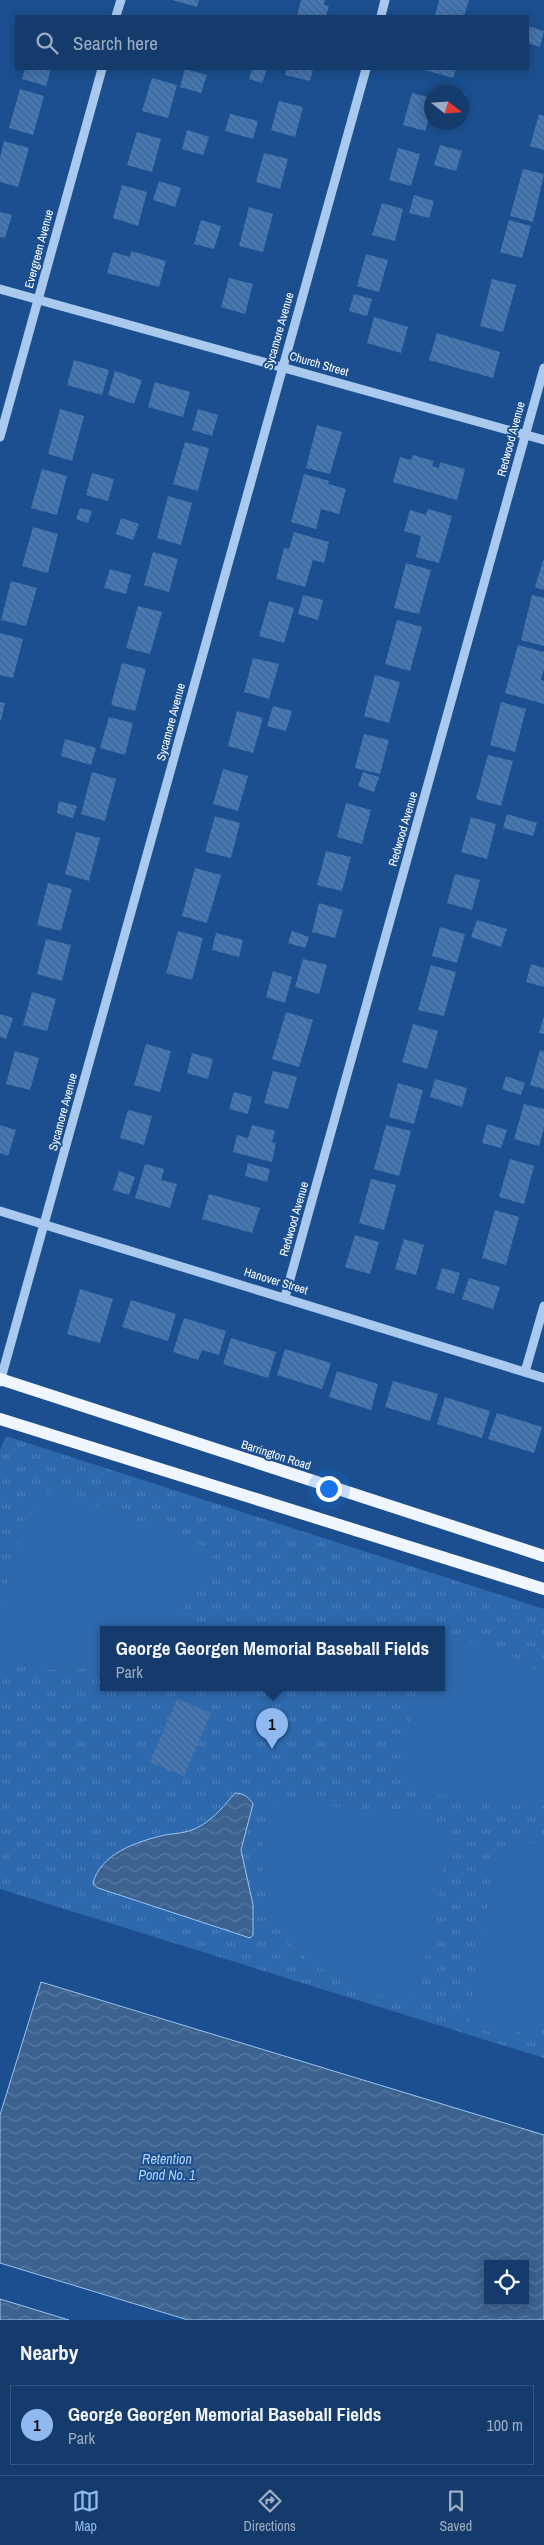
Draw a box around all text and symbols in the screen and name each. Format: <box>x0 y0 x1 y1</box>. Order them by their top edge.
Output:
search box <box>15 15 529 70</box>
icon: search <box>33 29 61 57</box>
text: Search here <box>73 30 158 56</box>
north arrow <box>424 85 469 130</box>
street label: Evergreen Avenue <box>21 208 57 290</box>
street label: Sycamore Avenue <box>260 290 298 372</box>
street label: Church Street <box>288 348 351 380</box>
street label: Redwood Avenue <box>493 400 529 478</box>
street label: Sycamore Avenue <box>153 681 189 763</box>
street label: Redwood Avenue <box>385 790 421 868</box>
street label: Sycamore Avenue <box>45 1071 81 1153</box>
street label: Redwood Avenue <box>276 1180 312 1258</box>
street label: Hanover Street <box>242 1264 310 1298</box>
street label: Barrington Road <box>239 1436 313 1474</box>
your location <box>316 1476 342 1502</box>
popup <box>100 1626 445 1691</box>
text: George Georgen Memorial Baseball Fields <box>116 1635 429 1661</box>
text: Park <box>116 1661 143 1683</box>
pin: 1 <box>256 1708 288 1749</box>
water label: Retention Pond No. 1 <box>138 2150 196 2184</box>
map controls <box>484 2260 529 2305</box>
button: locate <box>484 2260 529 2305</box>
text: Nearby <box>20 2338 78 2367</box>
text: George Georgen Memorial Baseball Fields <box>68 2401 381 2427</box>
text: 1 <box>33 2414 41 2436</box>
text: 100 m <box>487 2414 523 2436</box>
text: Park <box>68 2427 95 2449</box>
tab: Map <box>72 2487 100 2535</box>
tab: Directions <box>244 2487 296 2535</box>
tab: Saved <box>440 2487 472 2535</box>

